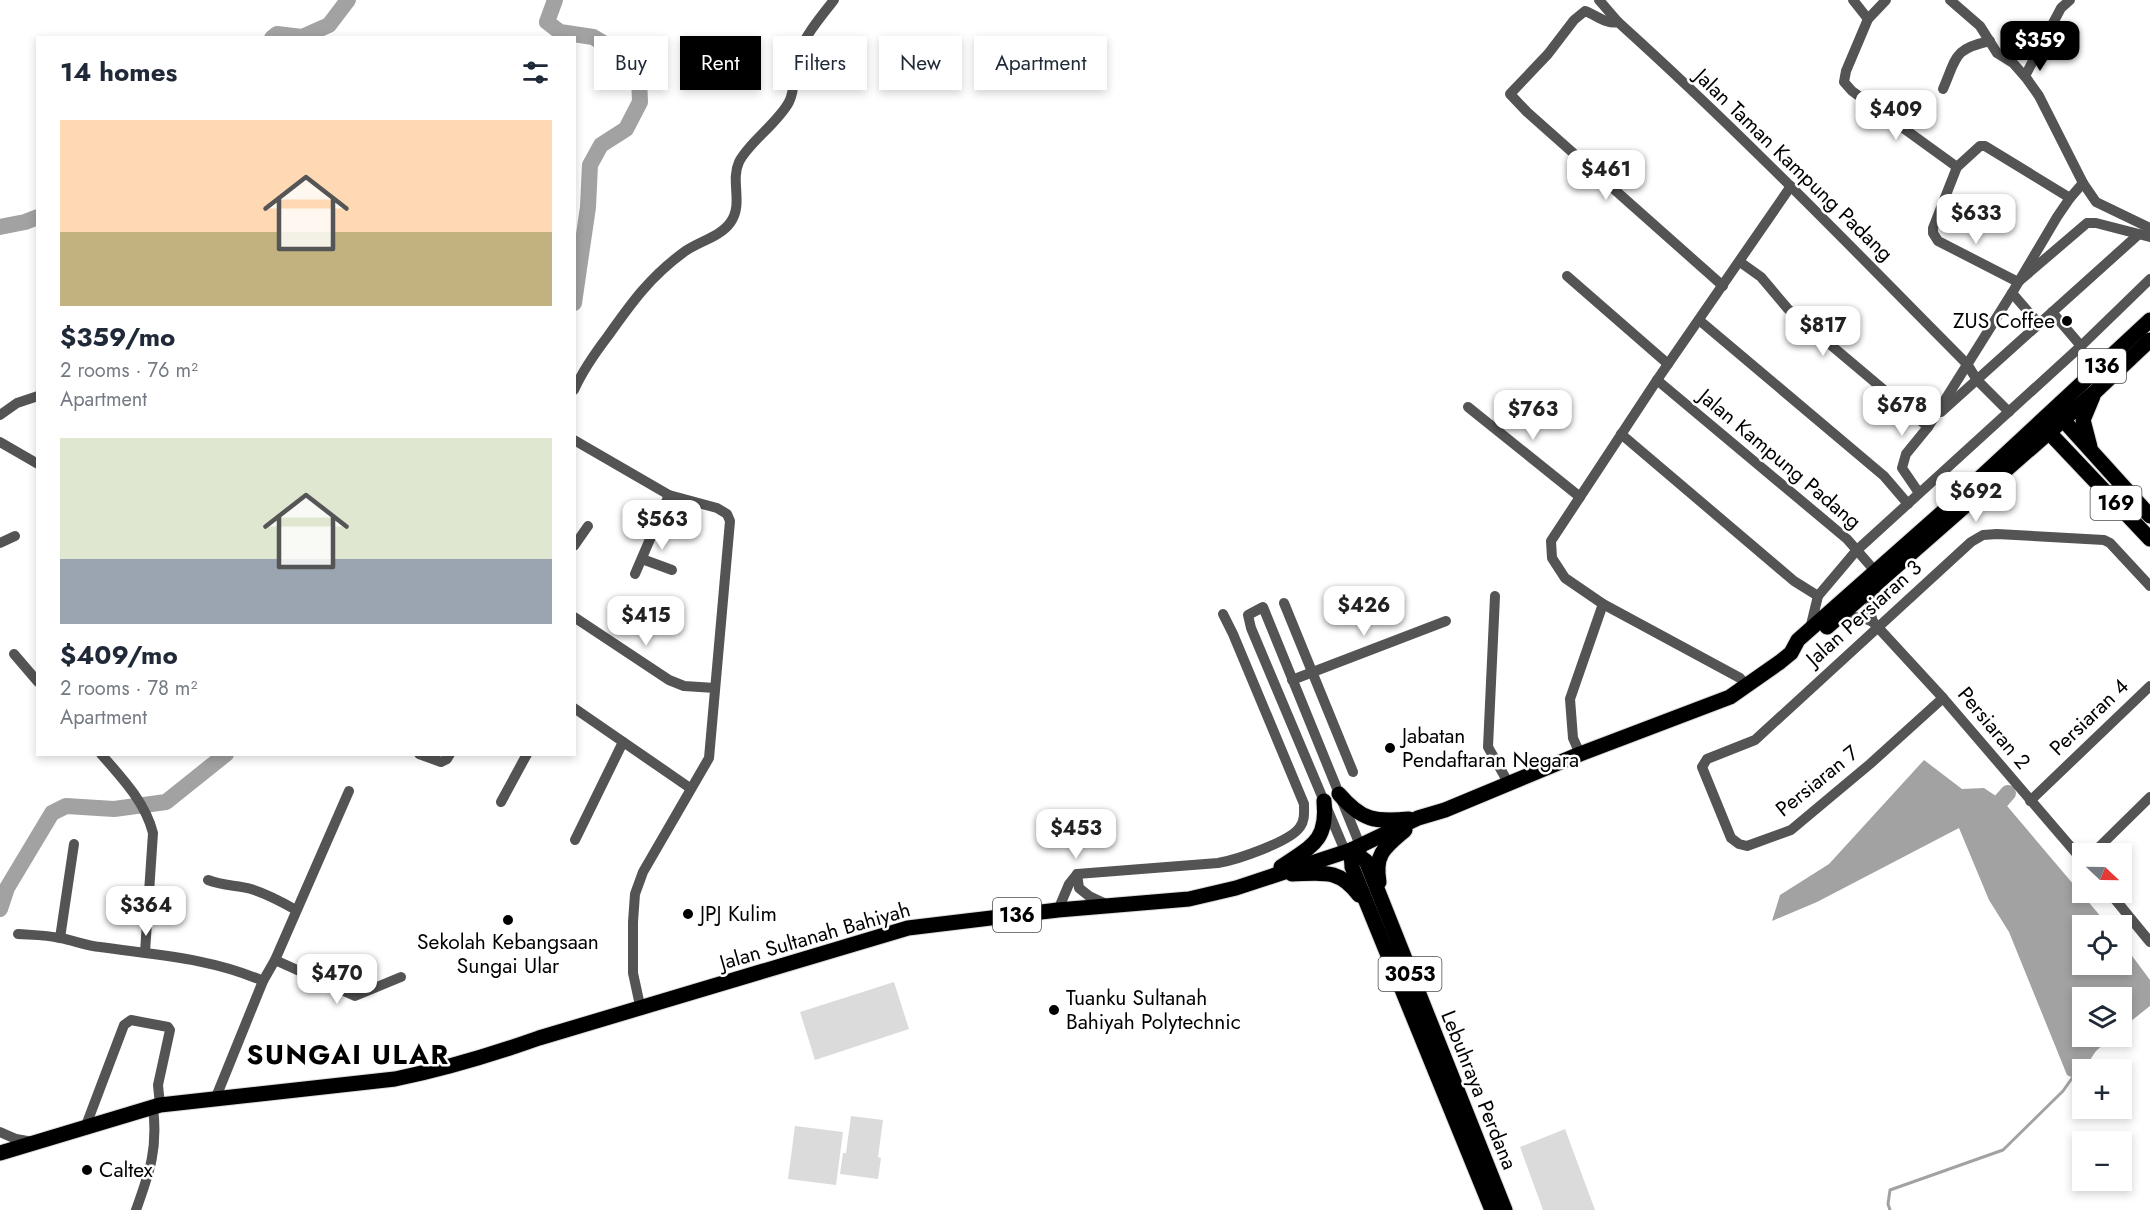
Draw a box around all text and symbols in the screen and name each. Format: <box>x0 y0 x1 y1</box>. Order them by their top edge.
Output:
pin: $359 <box>2004 21 2076 72</box>
text: $359 <box>2014 26 2066 55</box>
chip: Buy <box>594 36 668 90</box>
chip: Rent <box>680 36 761 90</box>
chip: Filters <box>773 36 867 90</box>
chip: New <box>879 36 962 90</box>
chip: Apartment <box>974 36 1107 90</box>
text: 14 homes <box>60 53 177 91</box>
icon: filters <box>519 56 552 89</box>
street label: Jalan Taman Kampung Padang <box>1686 60 1900 268</box>
pin: $409 <box>1860 90 1932 141</box>
text: $409 <box>1869 95 1923 124</box>
pin: $461 <box>1570 150 1642 201</box>
text: $461 <box>1581 155 1631 184</box>
icon: home <box>252 159 360 267</box>
pin: $633 <box>1940 194 2012 245</box>
text: $633 <box>1951 199 2001 228</box>
pin: $817 <box>1787 306 1859 357</box>
place label: ZUS Coffee <box>1953 306 2055 336</box>
text: $817 <box>1799 311 1847 340</box>
marker: ZUS Coffee <box>2060 314 2074 328</box>
text: $359/mo <box>60 318 175 356</box>
road number: 136 <box>2078 349 2126 383</box>
text: 2 rooms · 76 m² <box>60 356 198 385</box>
street label: Jalan Kampung Padang <box>1690 380 1868 536</box>
text: Apartment <box>60 385 147 414</box>
pin: $678 <box>1866 386 1938 437</box>
pin: $763 <box>1497 390 1569 441</box>
text: $678 <box>1877 391 1927 420</box>
text: $763 <box>1508 395 1558 424</box>
pin: $692 <box>1940 472 2012 523</box>
icon: home <box>252 477 360 585</box>
text: $692 <box>1950 477 2002 506</box>
road number: 169 <box>2090 486 2142 520</box>
pin: $563 <box>626 500 698 551</box>
text: $563 <box>636 505 688 534</box>
street label: Jalan Persiaran 3 <box>1797 553 1928 675</box>
pin: $426 <box>1328 586 1400 637</box>
text: $426 <box>1338 591 1390 620</box>
pin: $415 <box>610 596 682 647</box>
text: $415 <box>621 601 671 630</box>
text: $409/mo <box>60 636 178 674</box>
street label: Persiaran 4 <box>2043 672 2135 762</box>
text: 2 rooms · 78 m² <box>60 674 197 703</box>
street label: Persiaran 2 <box>1951 680 2037 776</box>
text: Apartment <box>60 703 147 732</box>
place label: Jabatan Pendaftaran Negara <box>1399 721 1579 775</box>
street label: Persiaran 7 <box>1769 738 1865 824</box>
marker: Jabatan Pendaftaran Negara <box>1383 741 1397 755</box>
pin: $453 <box>1040 809 1112 860</box>
text: $453 <box>1050 814 1102 843</box>
north arrow <box>2072 843 2132 903</box>
map controls <box>2072 843 2132 1191</box>
pin: $364 <box>110 886 182 937</box>
text: $364 <box>120 891 172 920</box>
street label: Jalan Sultanah Bahiyah <box>713 894 914 978</box>
road number: 136 <box>993 898 1041 932</box>
place label: JPJ Kulim <box>697 899 777 929</box>
marker: JPJ Kulim <box>681 907 695 921</box>
marker: Sekolah Kebangsaan Sungai Ular <box>501 913 515 927</box>
button: locate <box>2072 915 2132 975</box>
place label: Sekolah Kebangsaan Sungai Ular <box>417 927 599 981</box>
pin: $470 <box>301 954 373 1005</box>
road number: 3053 <box>1378 957 1442 991</box>
text: $470 <box>311 959 363 988</box>
place label: Tuanku Sultanah Bahiyah Polytechnic <box>1066 983 1241 1037</box>
button: layers <box>2072 987 2132 1047</box>
marker: Tuanku Sultanah Bahiyah Polytechnic <box>1047 1003 1061 1017</box>
street label: Lebuhraya Perdana <box>1433 1006 1525 1174</box>
district label: SUNGAI ULAR <box>247 1035 449 1074</box>
button: + <box>2072 1059 2132 1119</box>
button: − <box>2072 1131 2132 1191</box>
place label: Caltex <box>99 1155 153 1185</box>
marker: Caltex <box>80 1163 94 1177</box>

